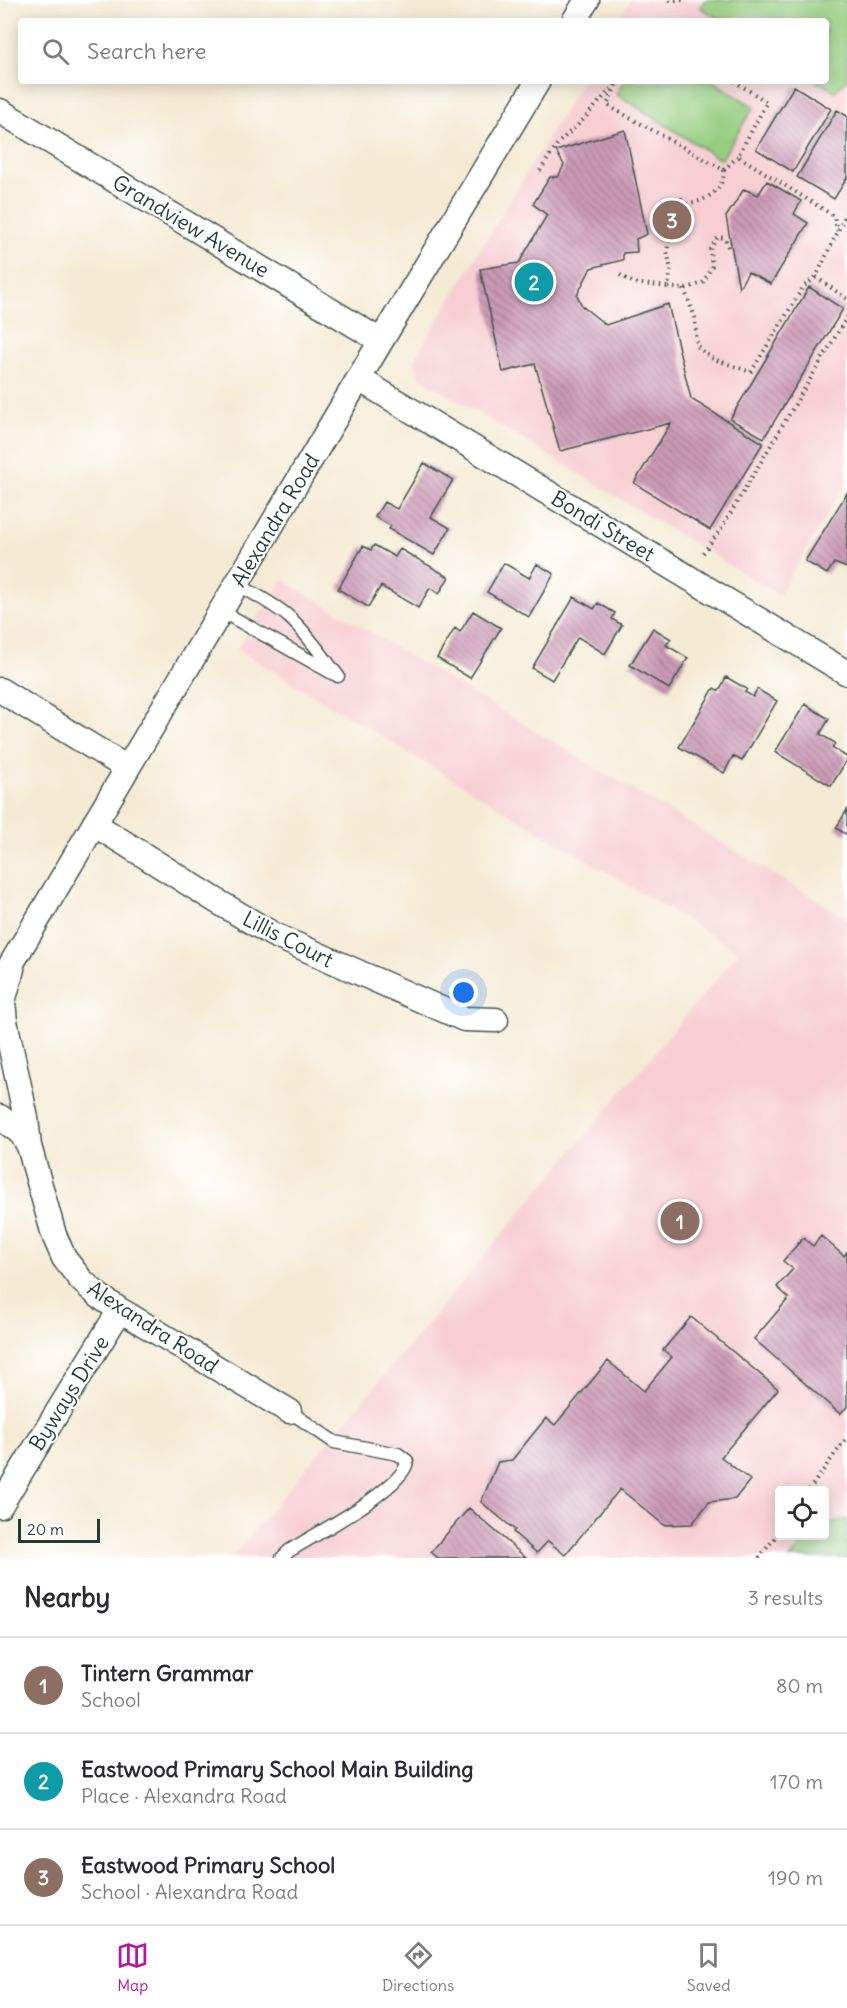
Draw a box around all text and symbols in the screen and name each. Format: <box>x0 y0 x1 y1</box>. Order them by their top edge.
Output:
search box <box>18 18 829 84</box>
icon: search <box>39 35 72 68</box>
text: Search here <box>87 37 206 65</box>
street label: Grandview Avenue <box>108 169 274 283</box>
pin: 3 <box>652 198 692 242</box>
pin: 2 <box>514 260 554 304</box>
street label: Alexandra Road <box>225 449 325 591</box>
street label: Bondi Street <box>546 485 660 567</box>
street label: Lillis Court <box>238 905 338 973</box>
your location <box>449 978 478 1007</box>
pin: 1 <box>660 1198 700 1244</box>
street label: Alexandra Road <box>82 1275 224 1379</box>
street label: Byways Drive <box>23 1331 115 1455</box>
map controls <box>775 1486 829 1540</box>
button: locate <box>775 1486 829 1540</box>
scale bar <box>18 1516 100 1544</box>
text: 20 m <box>27 1519 64 1539</box>
text: Nearby <box>24 1581 110 1614</box>
text: 3 results <box>747 1585 823 1610</box>
text: Tintern Grammar <box>81 1659 253 1687</box>
text: 1 <box>40 1673 47 1698</box>
text: 80 m <box>776 1673 823 1698</box>
text: School <box>81 1687 141 1712</box>
text: Eastwood Primary School Main Building <box>81 1755 474 1783</box>
text: 2 <box>38 1769 49 1794</box>
text: 170 m <box>770 1769 823 1794</box>
text: Place · Alexandra Road <box>81 1783 287 1808</box>
text: Eastwood Primary School <box>81 1851 335 1879</box>
text: 3 <box>38 1865 49 1890</box>
text: 190 m <box>768 1865 823 1890</box>
text: School · Alexandra Road <box>81 1879 298 1904</box>
tab: Map <box>116 1939 149 1995</box>
tab: Directions <box>382 1939 454 1995</box>
tab: Saved <box>687 1939 731 1995</box>

